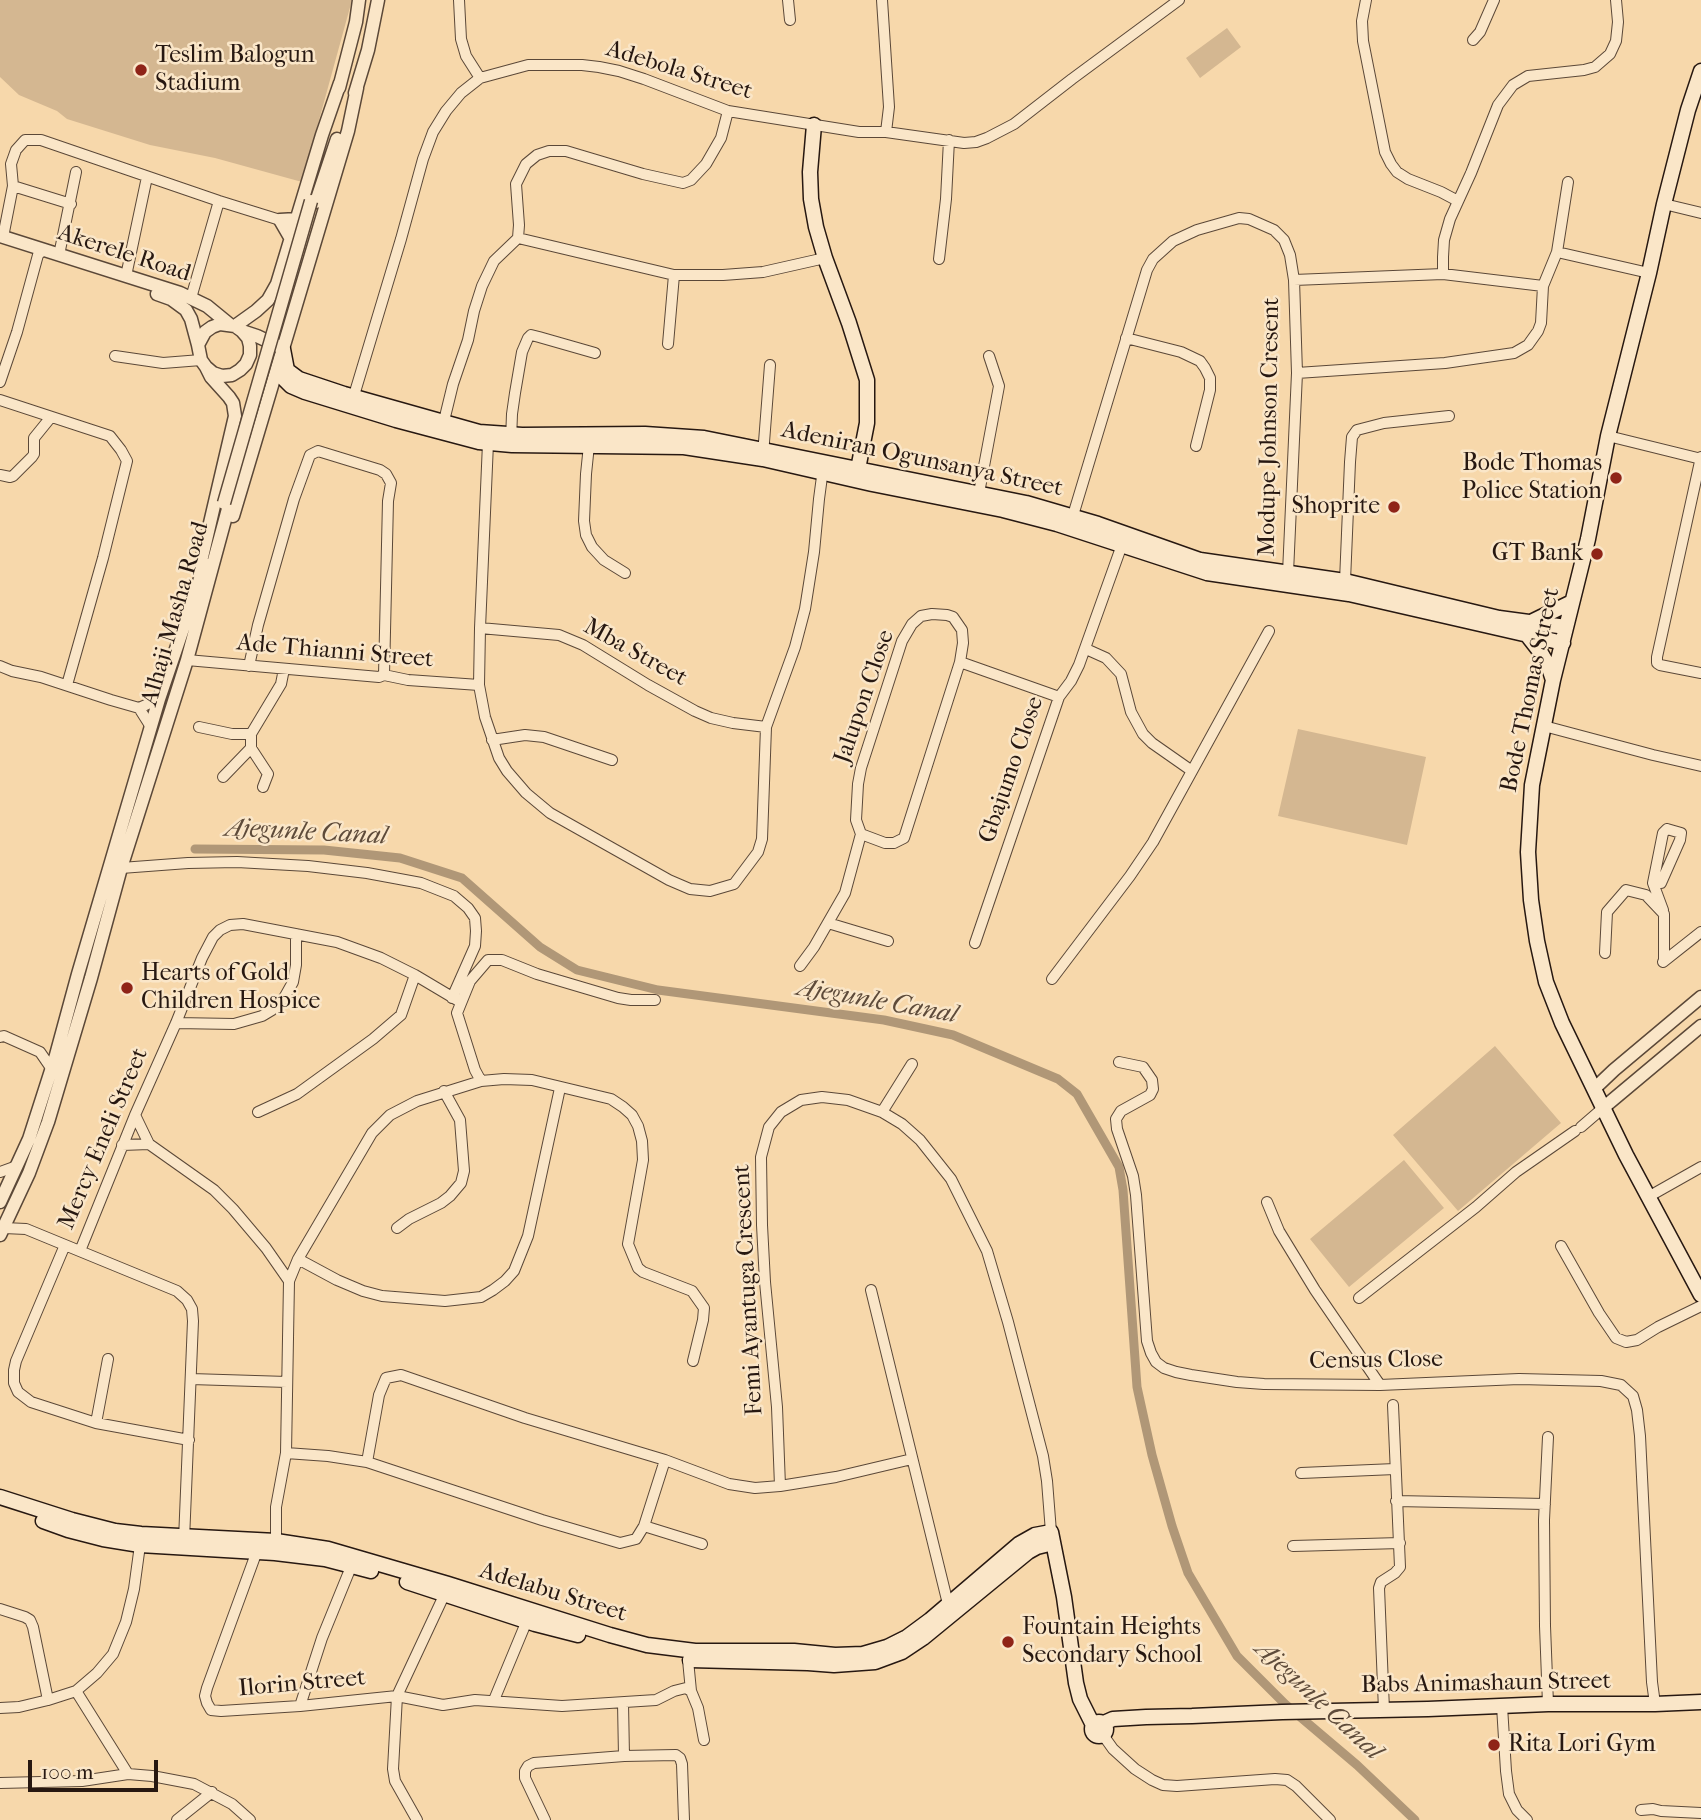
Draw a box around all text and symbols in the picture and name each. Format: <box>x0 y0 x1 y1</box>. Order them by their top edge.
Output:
street label: Adebola Street <box>602 35 756 107</box>
place label: Teslim Balogun Stadium <box>155 42 315 98</box>
marker: Teslim Balogun Stadium <box>133 62 149 78</box>
street label: Akerele Road <box>54 219 194 289</box>
street label: Modupe Johnson Cresent <box>1253 297 1287 557</box>
street label: Adeniran Ogunsanya Street <box>779 416 1065 504</box>
place label: Bode Thomas Police Station <box>1461 450 1602 506</box>
marker: Bode Thomas Police Station <box>1608 470 1624 486</box>
place label: Shoprite <box>1292 493 1380 521</box>
marker: Shoprite <box>1386 499 1402 515</box>
street label: Alhaji Masha Road <box>136 519 216 709</box>
place label: GT Bank <box>1492 540 1583 568</box>
marker: GT Bank <box>1589 546 1605 562</box>
street label: Bode Thomas Street <box>1495 585 1567 795</box>
street label: Mba Street <box>578 613 692 693</box>
street label: Jalupon Close <box>829 626 901 768</box>
street label: Ade Thianni Street <box>235 629 435 675</box>
street label: Gbajumo Close <box>973 693 1051 847</box>
water label: Ajegunle Canal <box>224 813 388 853</box>
place label: Hearts of Gold Children Hospice <box>141 960 320 1016</box>
water label: Ajegunle Canal <box>795 973 959 1031</box>
marker: Hearts of Gold Children Hospice <box>119 980 135 996</box>
street label: Mercy Eneli Street <box>53 1044 155 1234</box>
street label: Femi Ayantuga Crescent <box>728 1164 770 1416</box>
street label: Census Close <box>1309 1345 1443 1377</box>
street label: Adelabu Street <box>476 1557 630 1629</box>
place label: Fountain Heights Secondary School <box>1022 1614 1202 1670</box>
marker: Fountain Heights Secondary School <box>1000 1634 1016 1650</box>
water label: Ajegunle Canal <box>1248 1634 1388 1768</box>
street label: Ilorin Street <box>237 1664 367 1704</box>
street label: Babs Animashaun Street <box>1361 1667 1611 1701</box>
place label: Rita Lori Gym <box>1508 1731 1656 1759</box>
marker: Rita Lori Gym <box>1486 1737 1502 1753</box>
scale bar <box>32 1746 161 1790</box>
text: 100 m <box>41 1760 94 1784</box>

